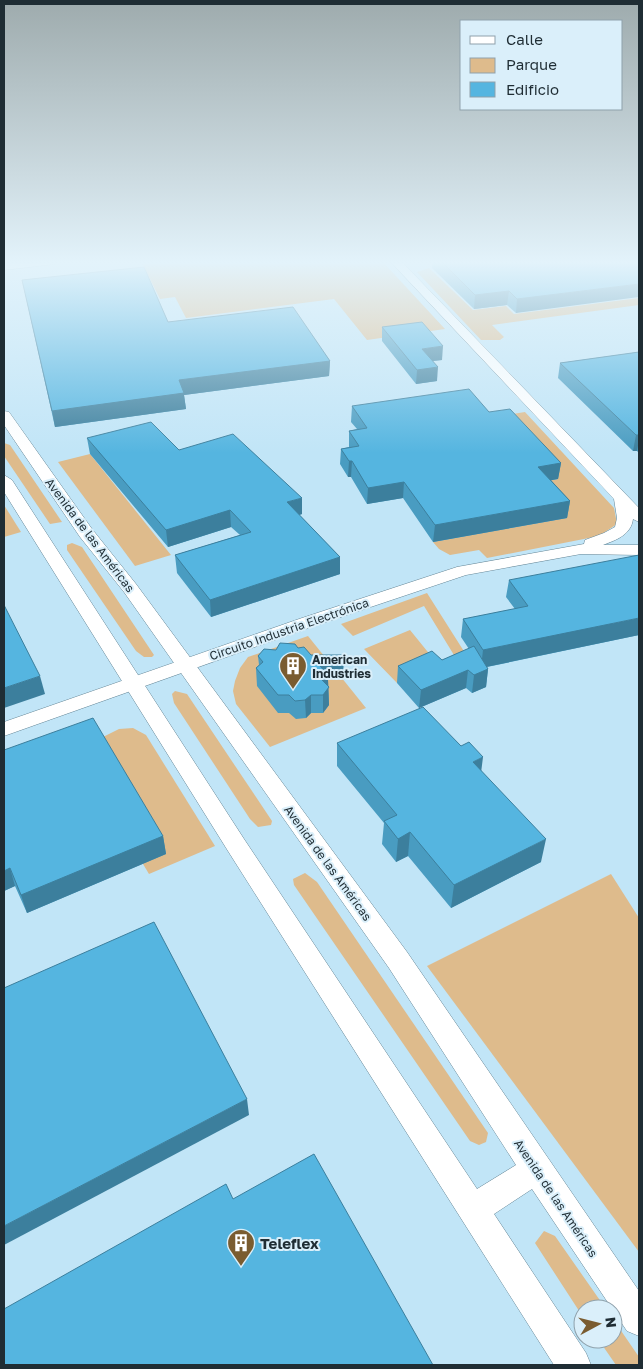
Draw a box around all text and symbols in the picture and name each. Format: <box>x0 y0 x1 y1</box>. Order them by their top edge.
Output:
legend <box>460 20 623 110</box>
text: Calle <box>506 30 543 48</box>
text: Parque <box>506 55 557 73</box>
text: Edificio <box>506 80 559 98</box>
street label: Avenida de las Américas <box>42 475 138 595</box>
street label: Circuito Industria Electrónica <box>207 595 371 663</box>
building icon: American Industries <box>278 651 308 690</box>
place label: American Industries <box>312 652 371 681</box>
street label: Avenida de las Américas <box>281 802 375 924</box>
street label: Avenida de las Américas <box>511 1136 601 1260</box>
building icon: Teleflex <box>226 1228 256 1267</box>
place label: Teleflex <box>260 1234 319 1252</box>
north arrow <box>573 1299 623 1349</box>
text: N <box>602 1316 620 1329</box>

